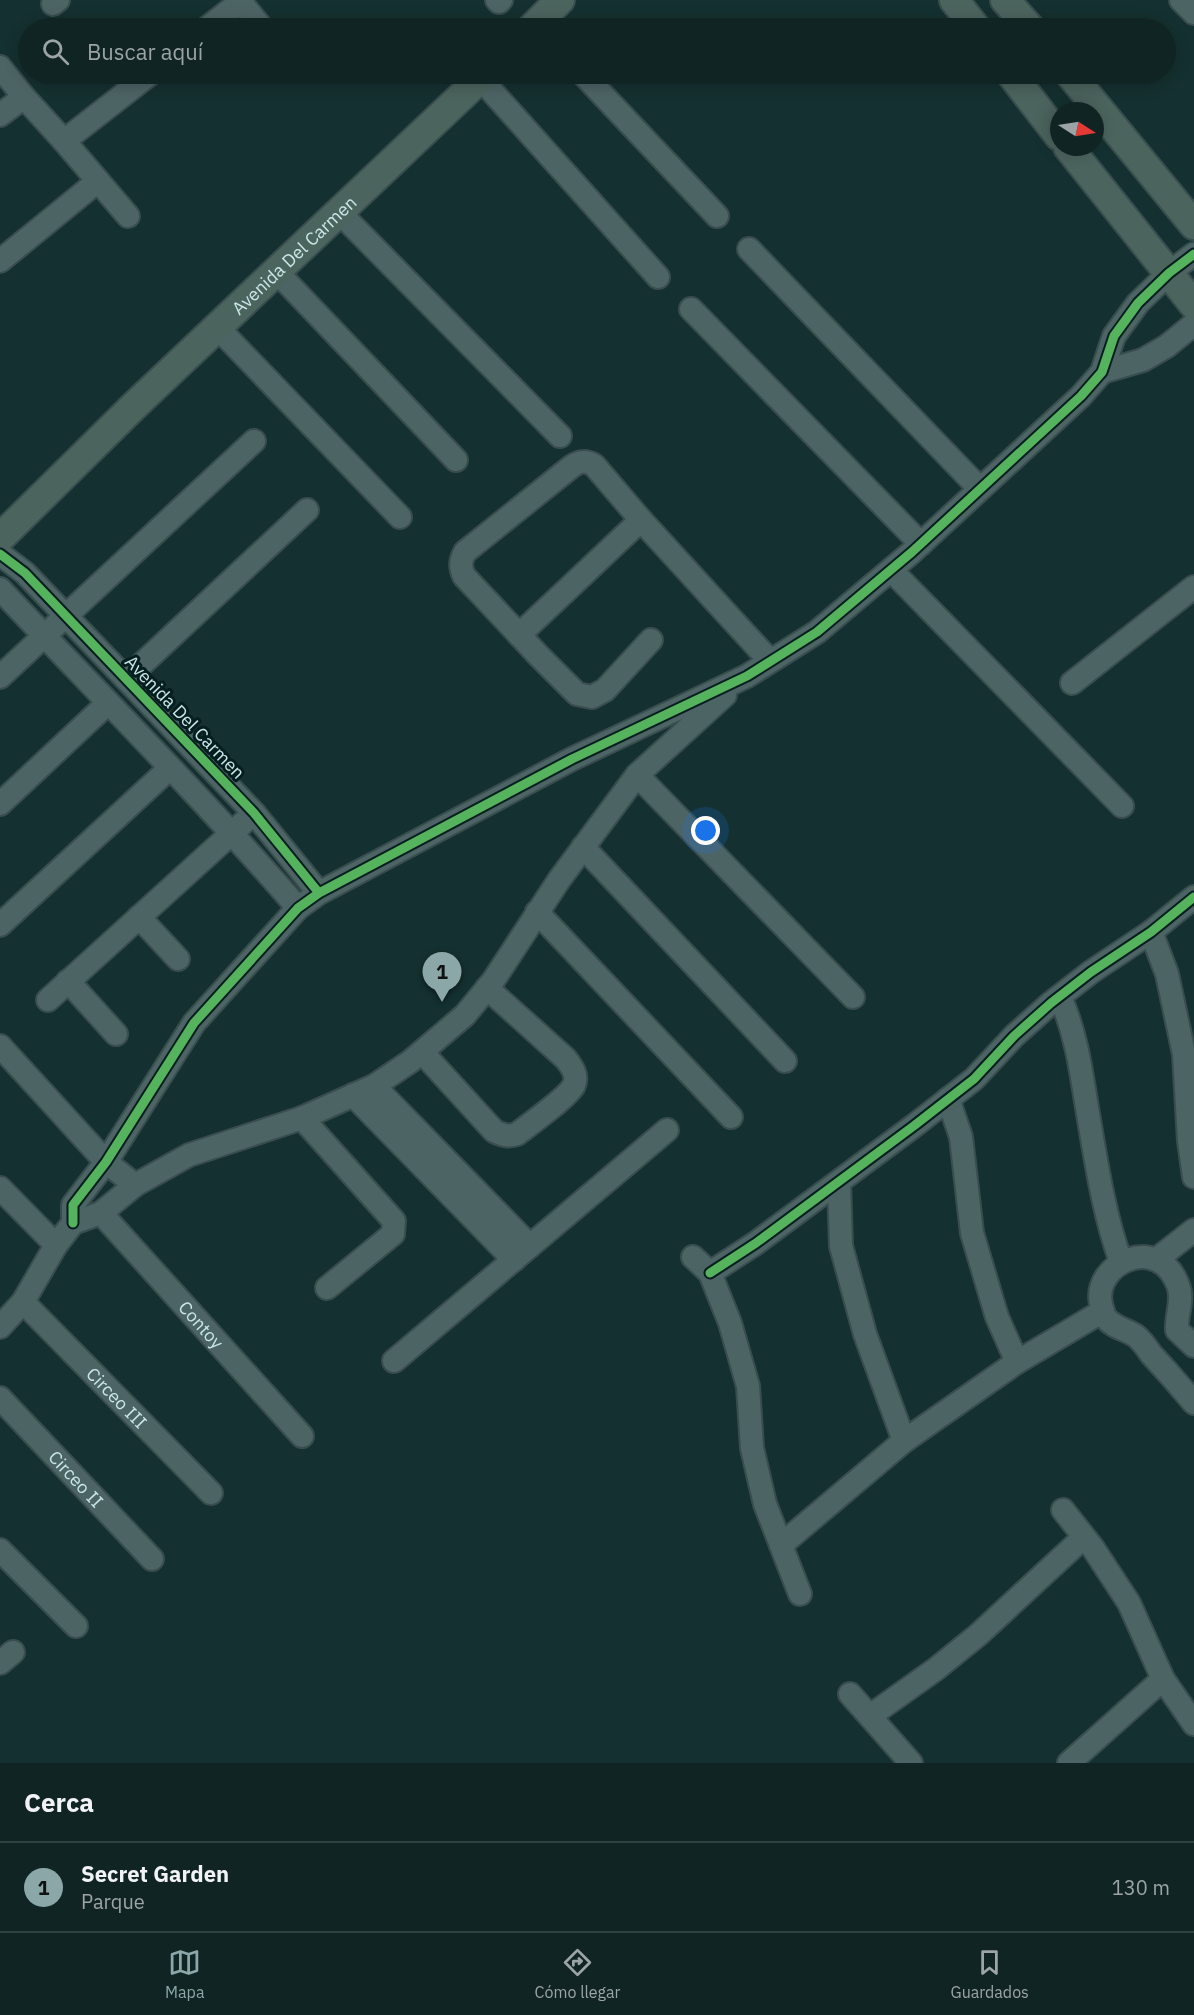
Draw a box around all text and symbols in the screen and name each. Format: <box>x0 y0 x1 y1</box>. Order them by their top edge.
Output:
search box <box>18 18 1176 84</box>
icon: search <box>39 35 72 68</box>
text: Buscar aquí <box>87 37 203 66</box>
north arrow <box>1050 102 1104 156</box>
street label: Avenida Del Carmen <box>227 190 361 319</box>
street label: Avenida Del Carmen <box>120 650 250 784</box>
your location <box>691 816 720 845</box>
pin: 1 <box>422 952 462 1002</box>
street label: Contoy <box>174 1296 229 1353</box>
street label: Circeo III <box>82 1362 152 1433</box>
street label: Circeo II <box>44 1445 109 1512</box>
text: Cerca <box>24 1785 94 1819</box>
text: Secret Garden <box>81 1859 229 1888</box>
text: 1 <box>38 1874 50 1901</box>
text: 130 m <box>1112 1874 1170 1901</box>
text: Parque <box>81 1888 145 1915</box>
tab: Mapa <box>165 1946 204 2002</box>
tab: Cómo llegar <box>535 1946 620 2002</box>
tab: Guardados <box>951 1946 1029 2002</box>

